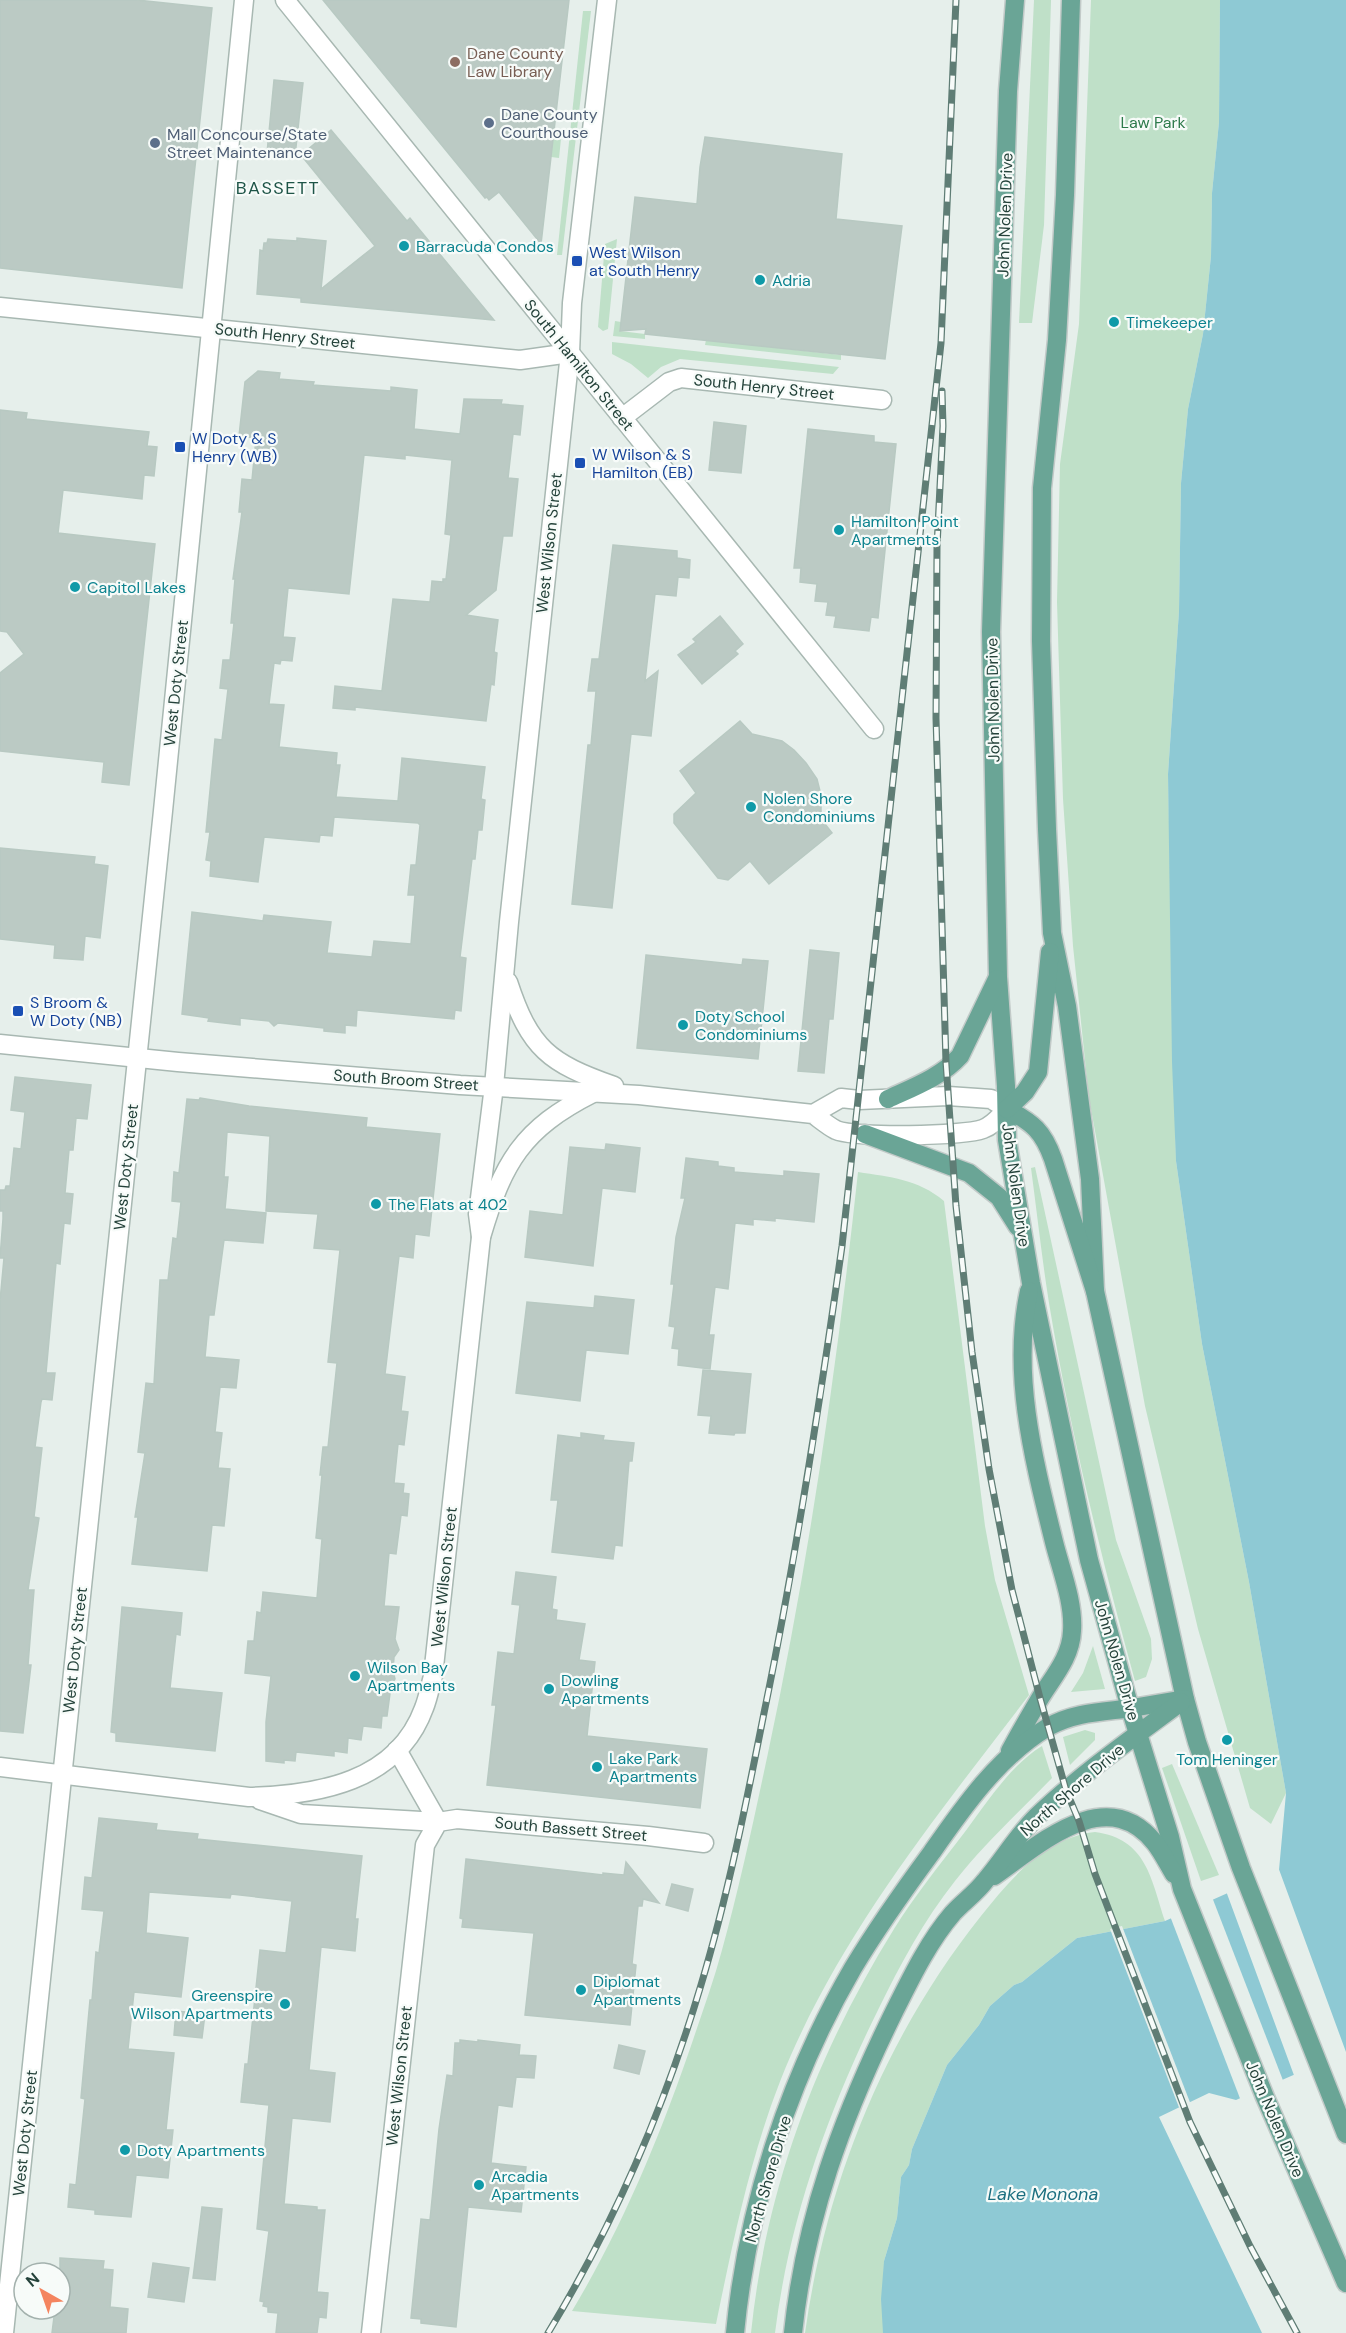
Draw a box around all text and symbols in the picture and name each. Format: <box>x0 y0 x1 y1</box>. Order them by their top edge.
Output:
place label: Dane County Law Library <box>467 43 564 82</box>
marker: Dane County Law Library <box>448 55 462 69</box>
place label: Dane County Courthouse <box>501 104 598 143</box>
park label: Law Park <box>1120 112 1186 133</box>
marker: Dane County Courthouse <box>482 116 496 130</box>
place label: Mall Concourse/State Street Maintenance <box>167 124 327 163</box>
marker: Mall Concourse/State Street Maintenance <box>148 136 162 150</box>
street label: John Nolen Drive <box>992 152 1018 278</box>
district label: BASSETT <box>236 176 320 200</box>
place label: Barracuda Condos <box>416 236 554 257</box>
marker: Barracuda Condos <box>397 239 411 253</box>
place label: West Wilson at South Henry <box>589 242 700 281</box>
marker: West Wilson at South Henry <box>570 254 584 268</box>
place label: Adria <box>772 270 811 291</box>
marker: Adria <box>753 273 767 287</box>
street label: South Hamilton Street <box>519 295 639 435</box>
place label: Timekeeper <box>1126 312 1213 333</box>
marker: Timekeeper <box>1107 315 1121 329</box>
street label: South Henry Street <box>214 318 356 354</box>
street label: South Henry Street <box>693 369 835 405</box>
place label: W Doty & S Henry (WB) <box>192 428 277 467</box>
marker: W Doty & S Henry (WB) <box>173 440 187 454</box>
place label: W Wilson & S Hamilton (EB) <box>592 444 693 483</box>
marker: W Wilson & S Hamilton (EB) <box>573 456 587 470</box>
street label: West Wilson Street <box>531 472 567 614</box>
place label: Hamilton Point Apartments <box>851 511 959 550</box>
marker: Hamilton Point Apartments <box>832 523 846 537</box>
place label: Capitol Lakes <box>87 577 186 598</box>
marker: Capitol Lakes <box>68 580 82 594</box>
street label: West Doty Street <box>159 619 193 747</box>
street label: John Nolen Drive <box>981 637 1005 763</box>
place label: Nolen Shore Condominiums <box>763 788 875 827</box>
marker: Nolen Shore Condominiums <box>744 800 758 814</box>
place label: S Broom & W Doty (NB) <box>30 992 122 1031</box>
marker: S Broom & W Doty (NB) <box>11 1004 25 1018</box>
place label: Doty School Condominiums <box>695 1006 807 1045</box>
marker: Doty School Condominiums <box>676 1018 690 1032</box>
street label: South Broom Street <box>333 1064 479 1096</box>
street label: West Doty Street <box>109 1103 143 1231</box>
street label: John Nolen Drive <box>997 1122 1035 1248</box>
place label: The Flats at 402 <box>388 1194 507 1215</box>
marker: The Flats at 402 <box>369 1197 383 1211</box>
street label: West Wilson Street <box>426 1506 462 1648</box>
street label: West Doty Street <box>58 1586 92 1714</box>
street label: John Nolen Drive <box>1090 1597 1144 1723</box>
place label: Wilson Bay Apartments <box>367 1657 455 1696</box>
marker: Wilson Bay Apartments <box>348 1669 362 1683</box>
place label: Dowling Apartments <box>561 1670 649 1709</box>
marker: Dowling Apartments <box>542 1682 556 1696</box>
marker: Tom Heninger <box>1220 1733 1234 1747</box>
street label: North Shore Drive <box>1016 1739 1128 1841</box>
place label: Lake Park Apartments <box>609 1748 697 1787</box>
place label: Tom Heninger <box>1176 1749 1278 1770</box>
marker: Lake Park Apartments <box>590 1760 604 1774</box>
street label: South Bassett Street <box>494 1812 648 1846</box>
place label: Diplomat Apartments <box>593 1971 681 2010</box>
marker: Diplomat Apartments <box>574 1983 588 1997</box>
place label: Greenspire Wilson Apartments <box>131 1985 273 2024</box>
marker: Greenspire Wilson Apartments <box>278 1997 292 2011</box>
street label: West Wilson Street <box>381 2005 417 2147</box>
street label: John Nolen Drive <box>1241 2058 1309 2180</box>
street label: West Doty Street <box>8 2069 42 2197</box>
street label: North Shore Drive <box>740 2113 796 2245</box>
place label: Doty Apartments <box>137 2140 265 2161</box>
marker: Doty Apartments <box>118 2143 132 2157</box>
place label: Arcadia Apartments <box>491 2166 579 2205</box>
marker: Arcadia Apartments <box>472 2178 486 2192</box>
water label: Lake Monona <box>988 2182 1098 2206</box>
north arrow <box>12 2261 72 2321</box>
text: N <box>21 2268 44 2292</box>

